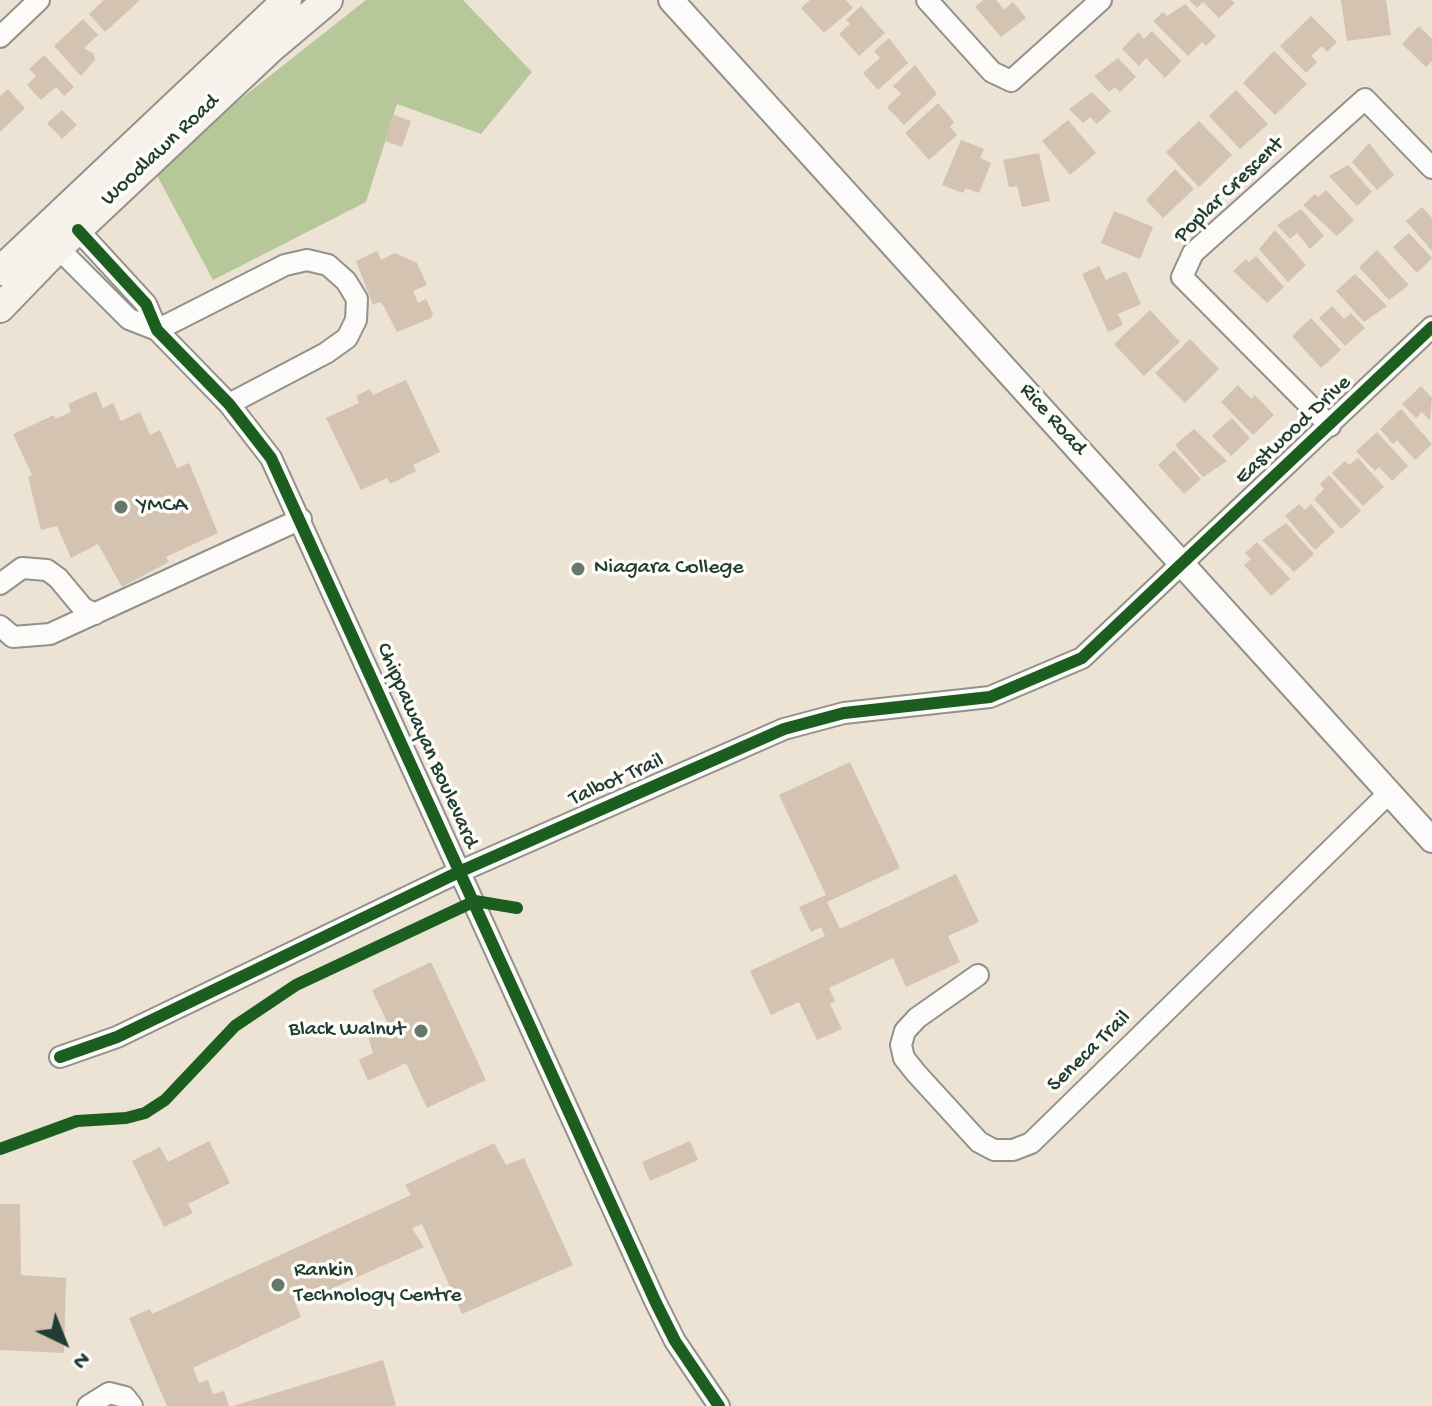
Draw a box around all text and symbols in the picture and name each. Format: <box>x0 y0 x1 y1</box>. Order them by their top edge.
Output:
street label: Woodlawn Road <box>96 89 226 213</box>
street label: Poplar Crescent <box>1170 132 1290 250</box>
street label: Eastwood Drive <box>1231 371 1357 491</box>
street label: Rice Road <box>1013 378 1091 462</box>
place label: YMCA <box>137 494 187 520</box>
marker: YMCA <box>112 498 130 516</box>
place label: Niagara College <box>594 556 744 582</box>
marker: Niagara College <box>569 560 587 578</box>
street label: Chippawayan Boulevard <box>369 639 483 853</box>
street label: Talbot Trail <box>566 748 668 814</box>
street label: Seneca Trail <box>1043 1006 1137 1098</box>
place label: Black Walnut <box>289 1018 405 1044</box>
marker: Black Walnut <box>412 1022 430 1040</box>
place label: Rankin Technology Centre <box>294 1259 462 1310</box>
marker: Rankin Technology Centre <box>269 1276 287 1294</box>
north arrow <box>24 1302 104 1382</box>
text: N <box>66 1345 94 1374</box>

